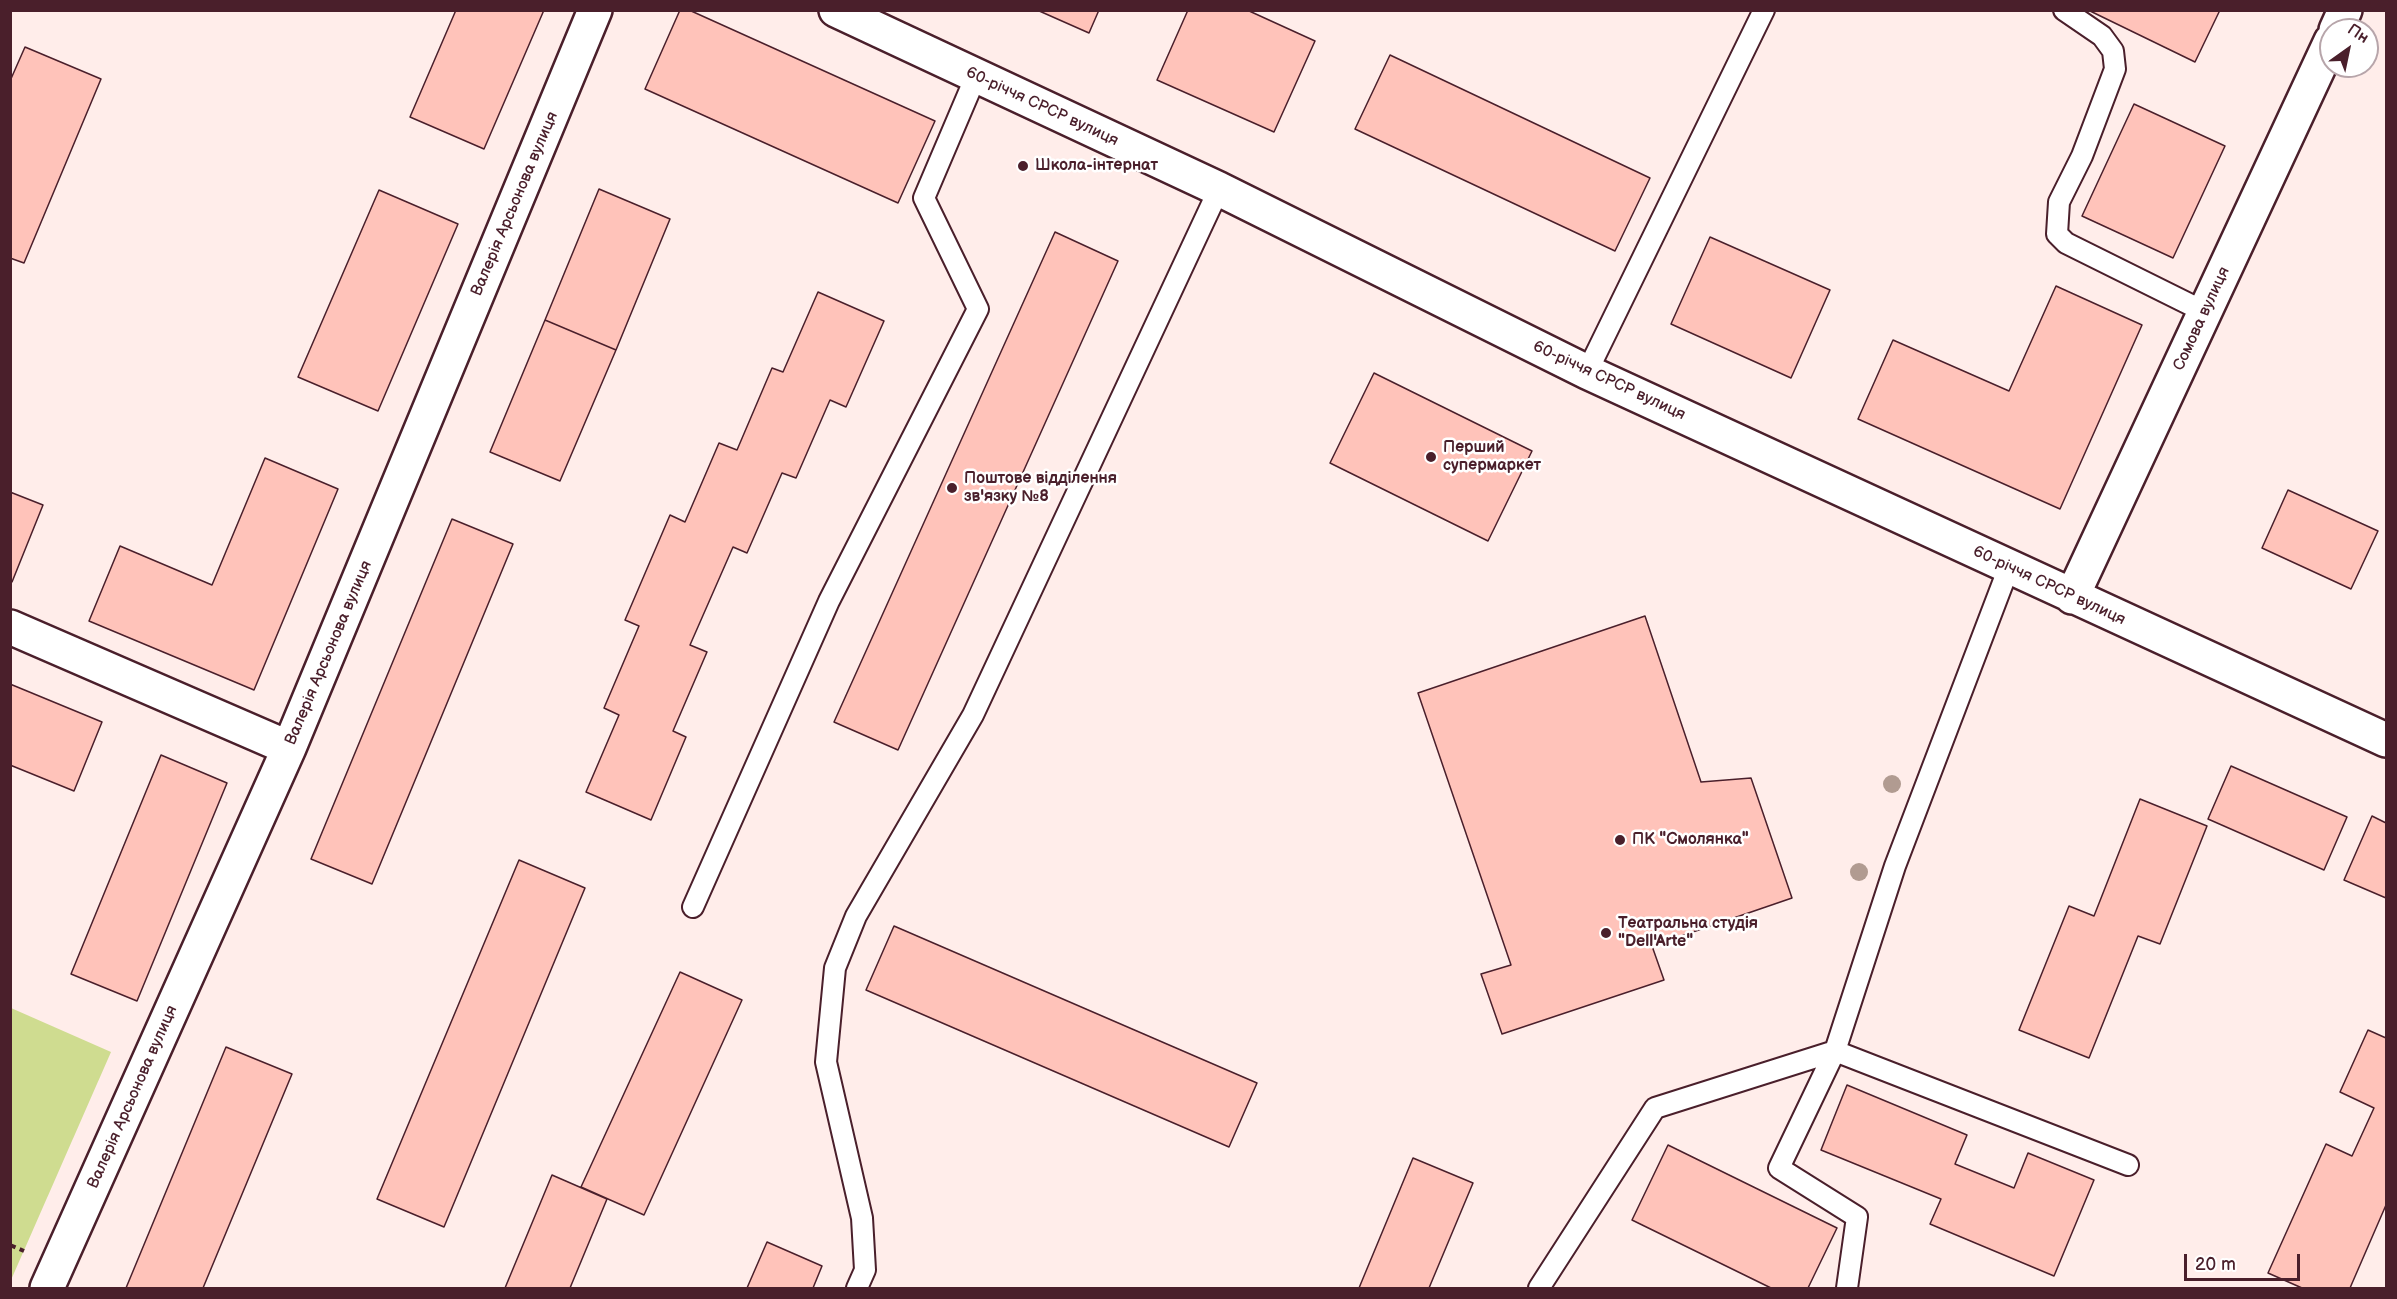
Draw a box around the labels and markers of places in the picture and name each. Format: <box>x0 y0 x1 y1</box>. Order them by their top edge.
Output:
place label: Школа-інтернат <box>1035 156 1158 176</box>
marker: Школа-інтернат <box>1016 159 1030 173</box>
place label: Перший супермаркет <box>1443 438 1541 476</box>
marker: Перший супермаркет <box>1424 450 1438 464</box>
place label: Поштове відділення зв'язку №8 <box>964 469 1117 507</box>
marker: Поштове відділення зв'язку №8 <box>945 481 959 495</box>
place label: ПК "Смолянка" <box>1632 830 1749 850</box>
marker: ПК "Смолянка" <box>1613 833 1627 847</box>
place label: Театральна студiя "Dell'Arte" <box>1618 914 1758 952</box>
marker: Театральна студiя "Dell'Arte" <box>1599 926 1613 940</box>

